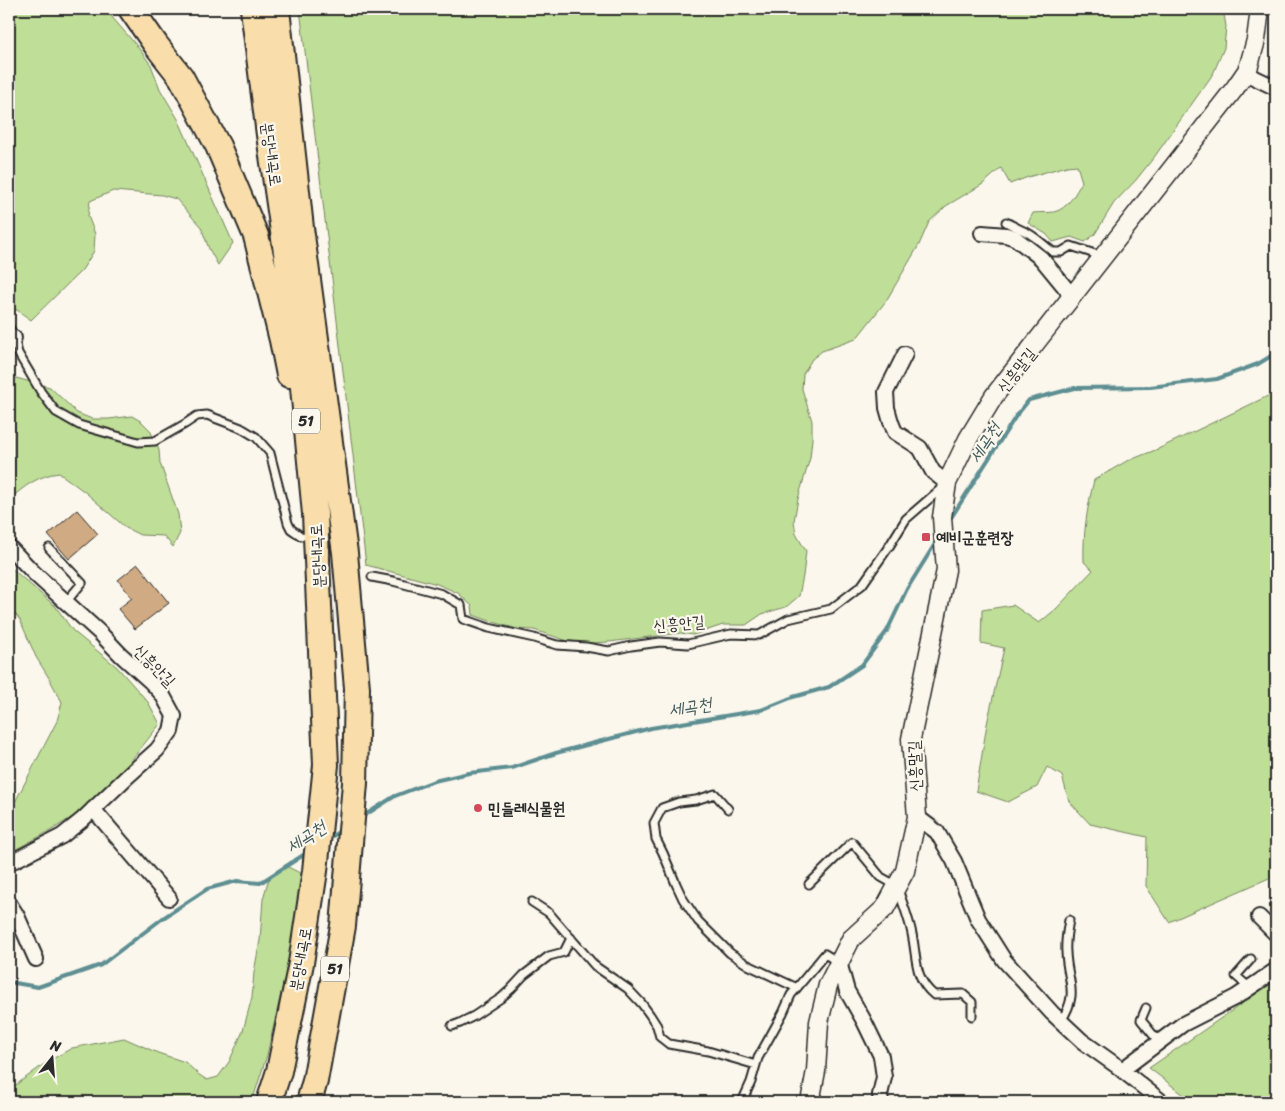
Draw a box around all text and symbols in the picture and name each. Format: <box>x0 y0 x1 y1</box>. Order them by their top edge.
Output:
street label: 분당내곡로 <box>253 120 290 188</box>
street label: 신흥말길 <box>989 341 1044 400</box>
road number: 51 <box>292 408 320 434</box>
water label: 세곡천 <box>960 415 1011 470</box>
street label: 분당내곡로 <box>301 523 334 589</box>
place label: 예비군훈련장 <box>936 523 1013 552</box>
marker: 예비군훈련장 <box>920 531 932 543</box>
street label: 신흥안길 <box>652 607 706 640</box>
street label: 신흥안길 <box>126 637 183 694</box>
water label: 세곡천 <box>666 688 715 726</box>
street label: 신흥말길 <box>899 740 930 792</box>
place label: 민들레식물원 <box>488 794 565 823</box>
marker: 민들레식물원 <box>472 802 484 814</box>
water label: 세곡천 <box>279 811 334 862</box>
street label: 분당내곡로 <box>281 925 320 993</box>
road number: 51 <box>321 956 349 982</box>
text: N <box>46 1032 64 1060</box>
north arrow <box>28 1034 78 1084</box>

